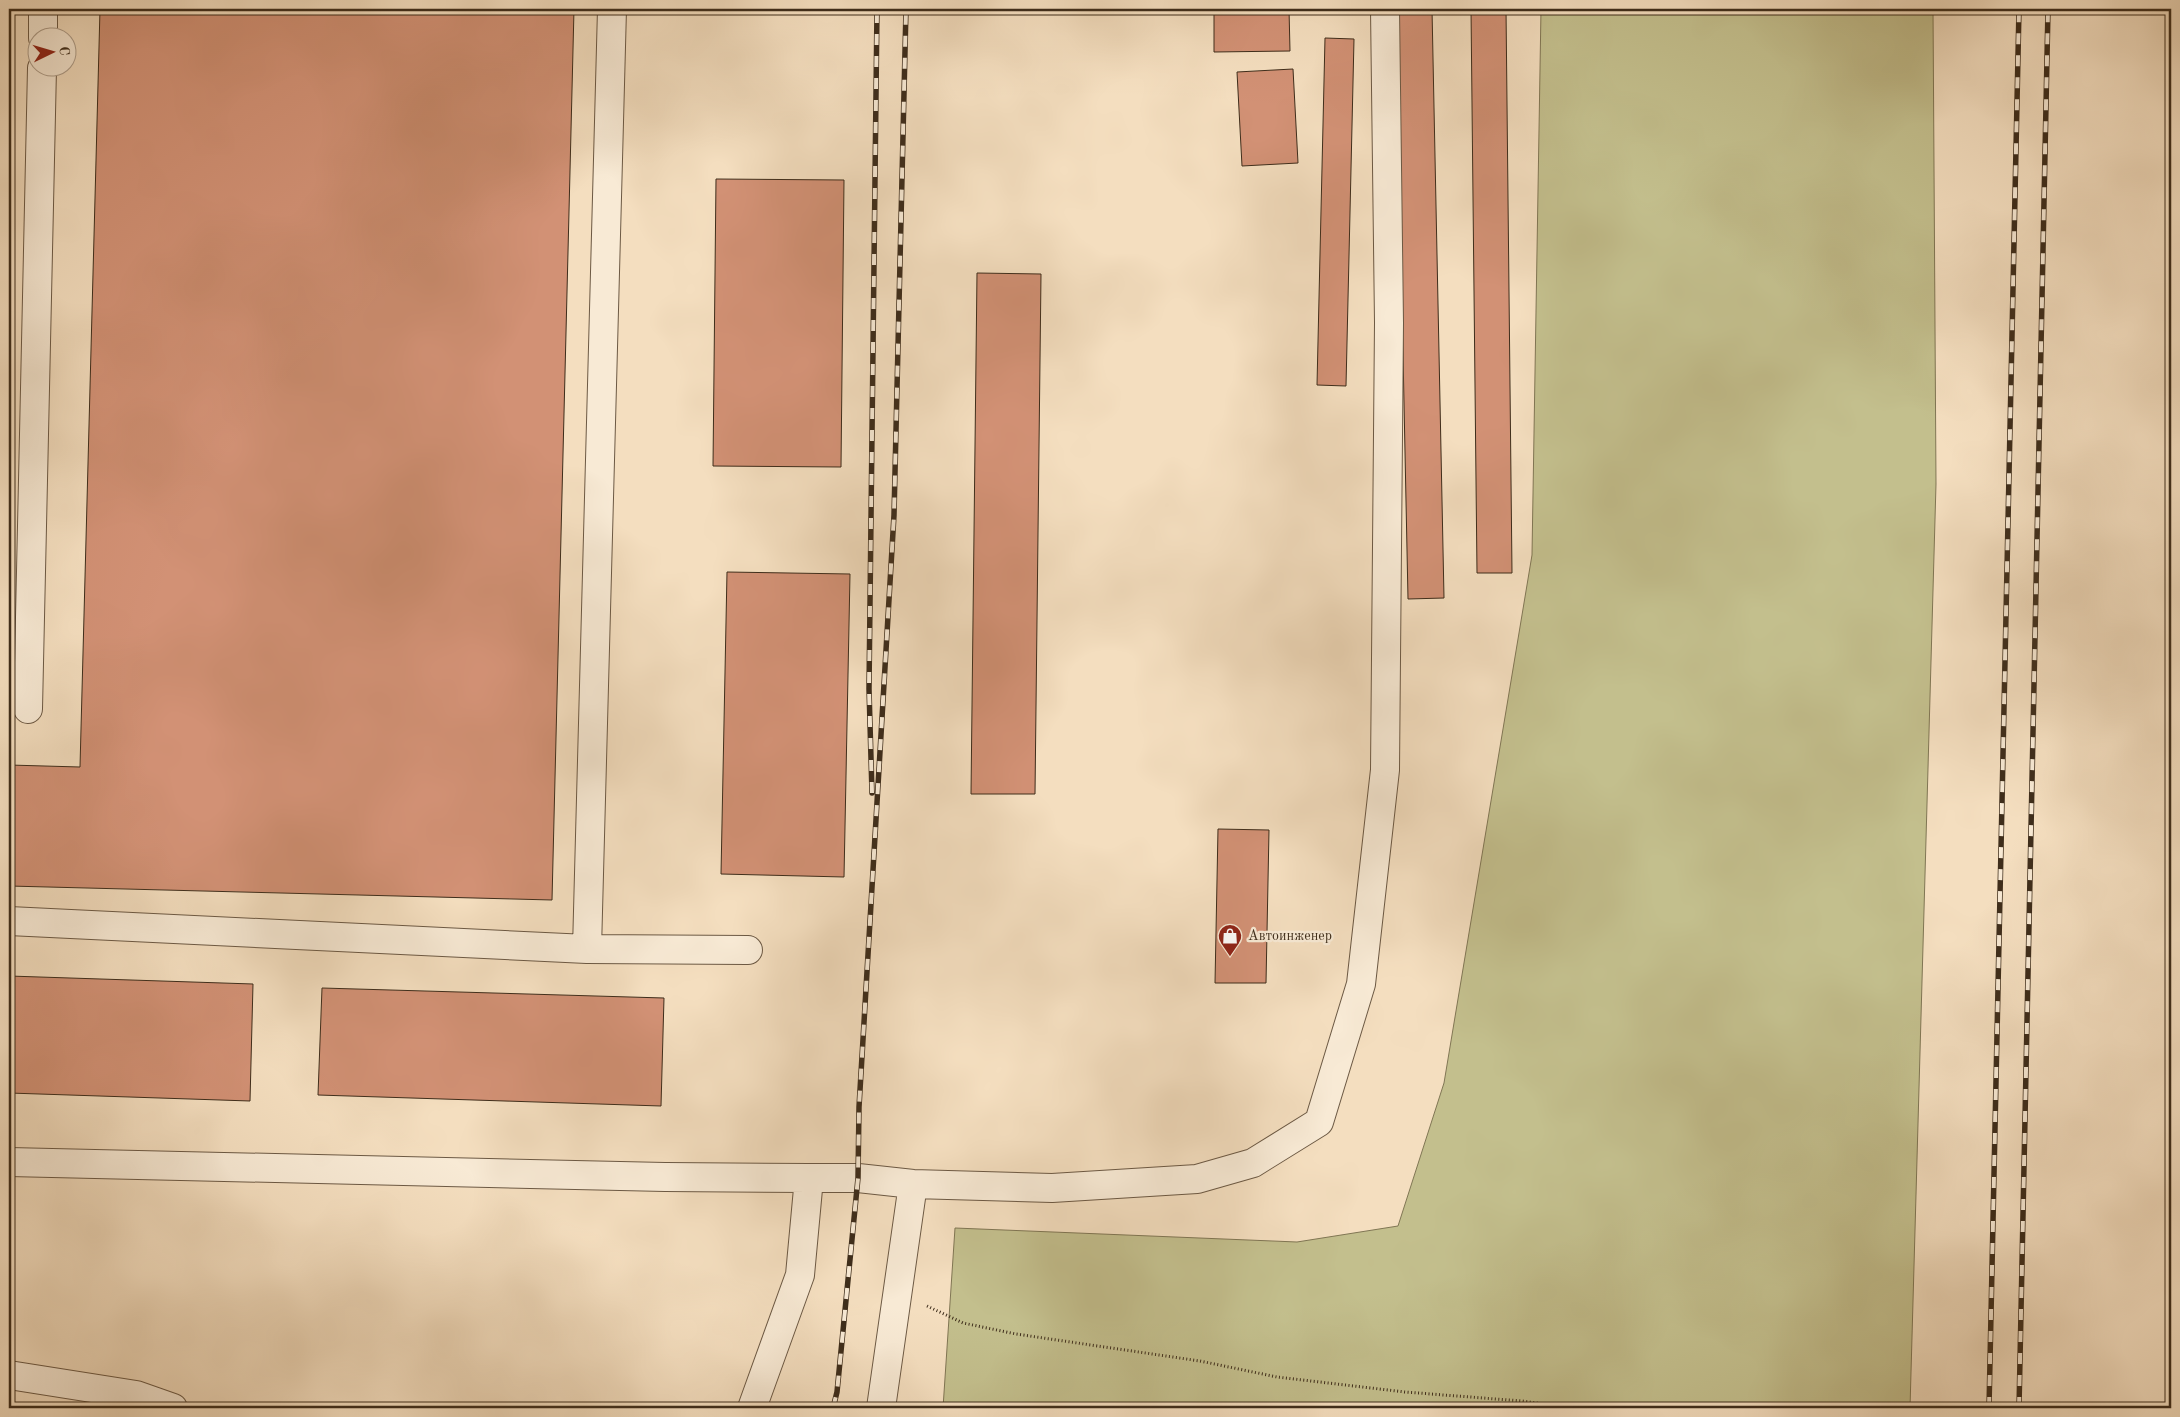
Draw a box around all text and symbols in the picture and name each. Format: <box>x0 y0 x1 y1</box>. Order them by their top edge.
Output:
north arrow <box>28 28 78 78</box>
text: С <box>57 46 71 56</box>
shop icon: Автоинженер <box>1217 923 1243 957</box>
place label: Автоинженер <box>1248 929 1332 943</box>

